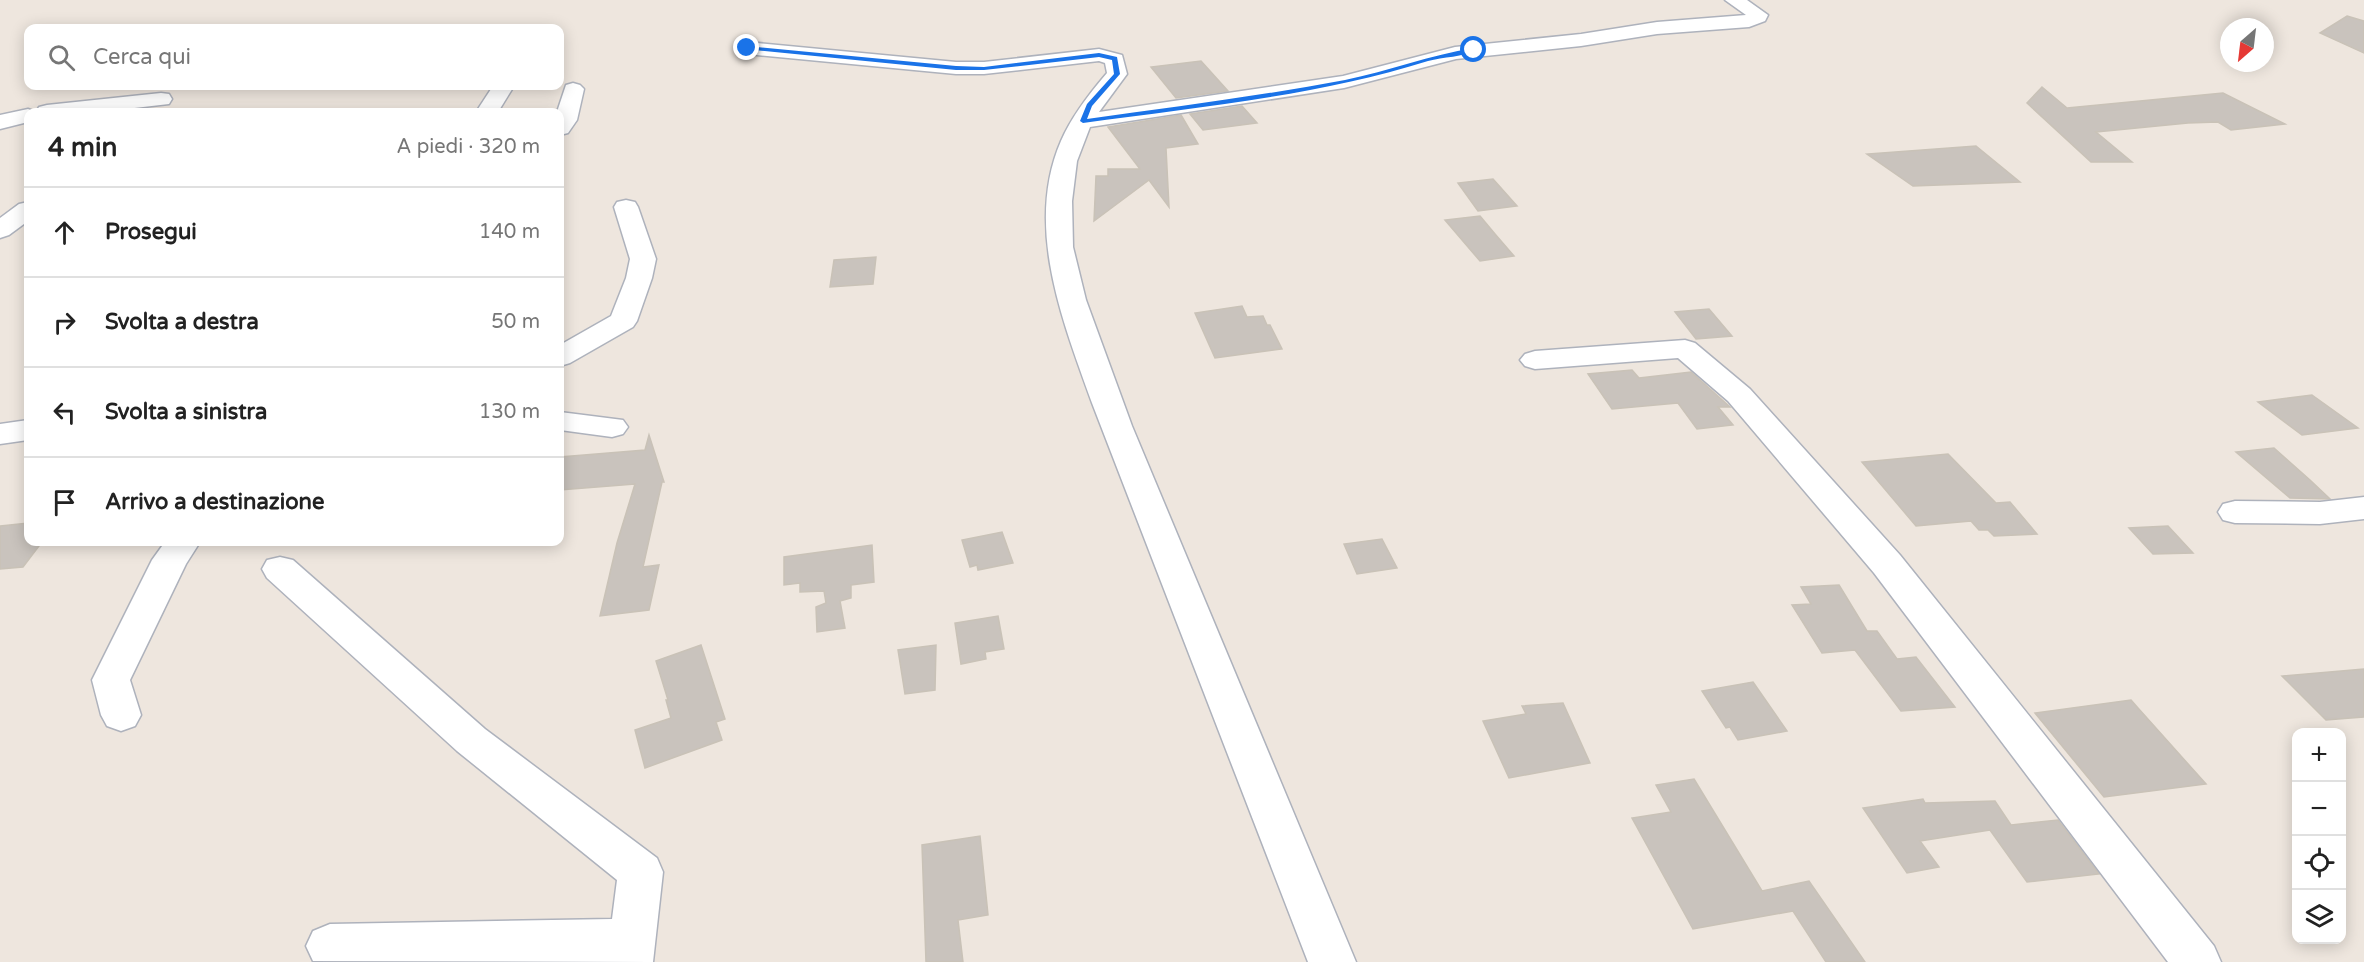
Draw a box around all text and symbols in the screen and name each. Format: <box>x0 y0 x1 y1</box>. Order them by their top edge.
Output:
north arrow <box>2220 18 2274 72</box>
search box <box>24 24 564 90</box>
route end <box>733 34 759 60</box>
route start <box>1460 36 1486 62</box>
icon: search <box>45 41 78 74</box>
text: Cerca qui <box>93 44 191 70</box>
text: 4 min <box>48 132 117 163</box>
text: A piedi · 320 m <box>397 135 540 159</box>
icon: ahead <box>48 216 81 249</box>
text: Prosegui <box>105 219 197 245</box>
text: 140 m <box>479 220 540 244</box>
icon: right <box>48 306 81 339</box>
text: Svolta a destra <box>105 309 259 335</box>
text: 50 m <box>491 310 540 334</box>
icon: left <box>48 396 81 429</box>
text: Svolta a sinistra <box>105 399 267 425</box>
text: 130 m <box>479 400 540 424</box>
icon: arrive <box>48 486 81 519</box>
text: Arrivo a destinazione <box>105 489 324 515</box>
map controls <box>2292 728 2346 944</box>
button: + <box>2292 728 2346 782</box>
button: − <box>2292 782 2346 836</box>
button: locate <box>2292 836 2346 890</box>
button: layers <box>2292 890 2346 944</box>

